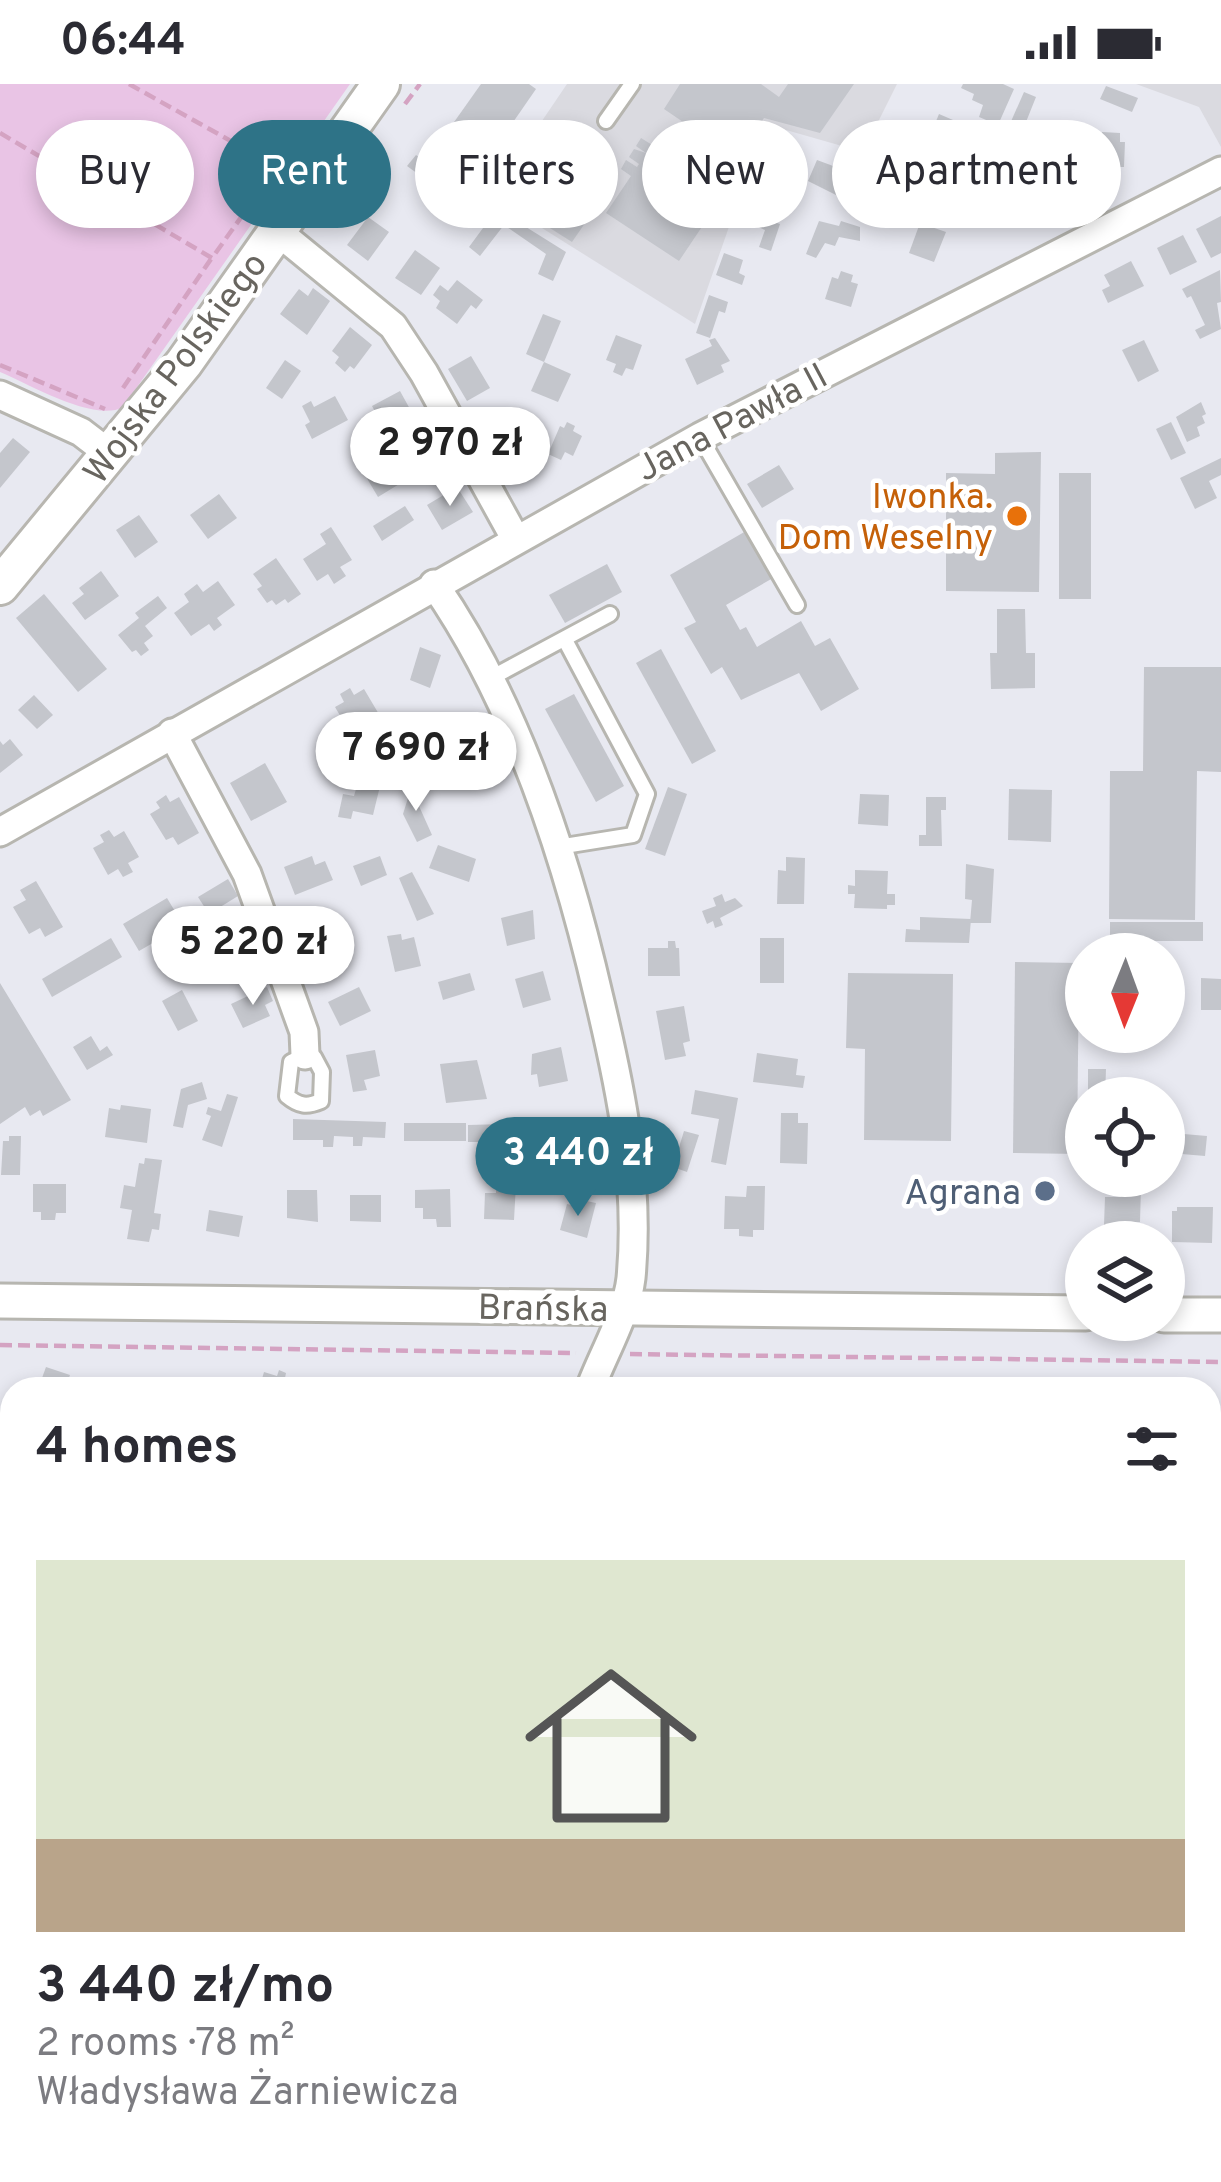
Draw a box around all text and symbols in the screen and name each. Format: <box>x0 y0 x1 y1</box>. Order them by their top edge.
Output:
text: 06:44 <box>60 14 186 71</box>
chip: Buy <box>36 120 194 228</box>
chip: Rent <box>218 120 391 228</box>
chip: Filters <box>415 120 618 228</box>
chip: New <box>642 120 808 228</box>
chip: Apartment <box>832 120 1121 228</box>
street label: Wojska Polskiego <box>75 244 279 495</box>
street label: Jana Pawła II <box>629 355 837 494</box>
pin: 2 970 zł <box>326 407 574 509</box>
text: 2 970 zł <box>377 421 523 470</box>
place label: Iwonka. Dom Weselny <box>778 476 993 563</box>
marker: Iwonka. Dom Weselny <box>1004 503 1030 529</box>
pin: 7 690 zł <box>292 712 540 814</box>
text: 7 690 zł <box>343 726 489 775</box>
pin: 5 220 zł <box>129 906 377 1008</box>
text: 5 220 zł <box>178 920 328 969</box>
north arrow <box>1065 933 1185 1053</box>
map controls <box>1065 933 1185 1341</box>
button: locate <box>1065 1077 1185 1197</box>
pin: 3 440 zł <box>454 1117 702 1219</box>
text: 3 440 zł <box>502 1131 654 1180</box>
place label: Agrana <box>904 1172 1021 1218</box>
marker: Agrana <box>1032 1178 1058 1204</box>
button: layers <box>1065 1221 1185 1341</box>
street label: Brańska <box>477 1287 609 1335</box>
icon: filters <box>1119 1416 1185 1482</box>
text: 4 homes <box>36 1417 238 1482</box>
icon: home <box>503 1638 719 1854</box>
text: 3 440 zł/mo <box>36 1956 334 2021</box>
text: 2 rooms · 78 m² <box>36 2021 295 2070</box>
text: Władysława Żarniewicza <box>36 2070 459 2119</box>

